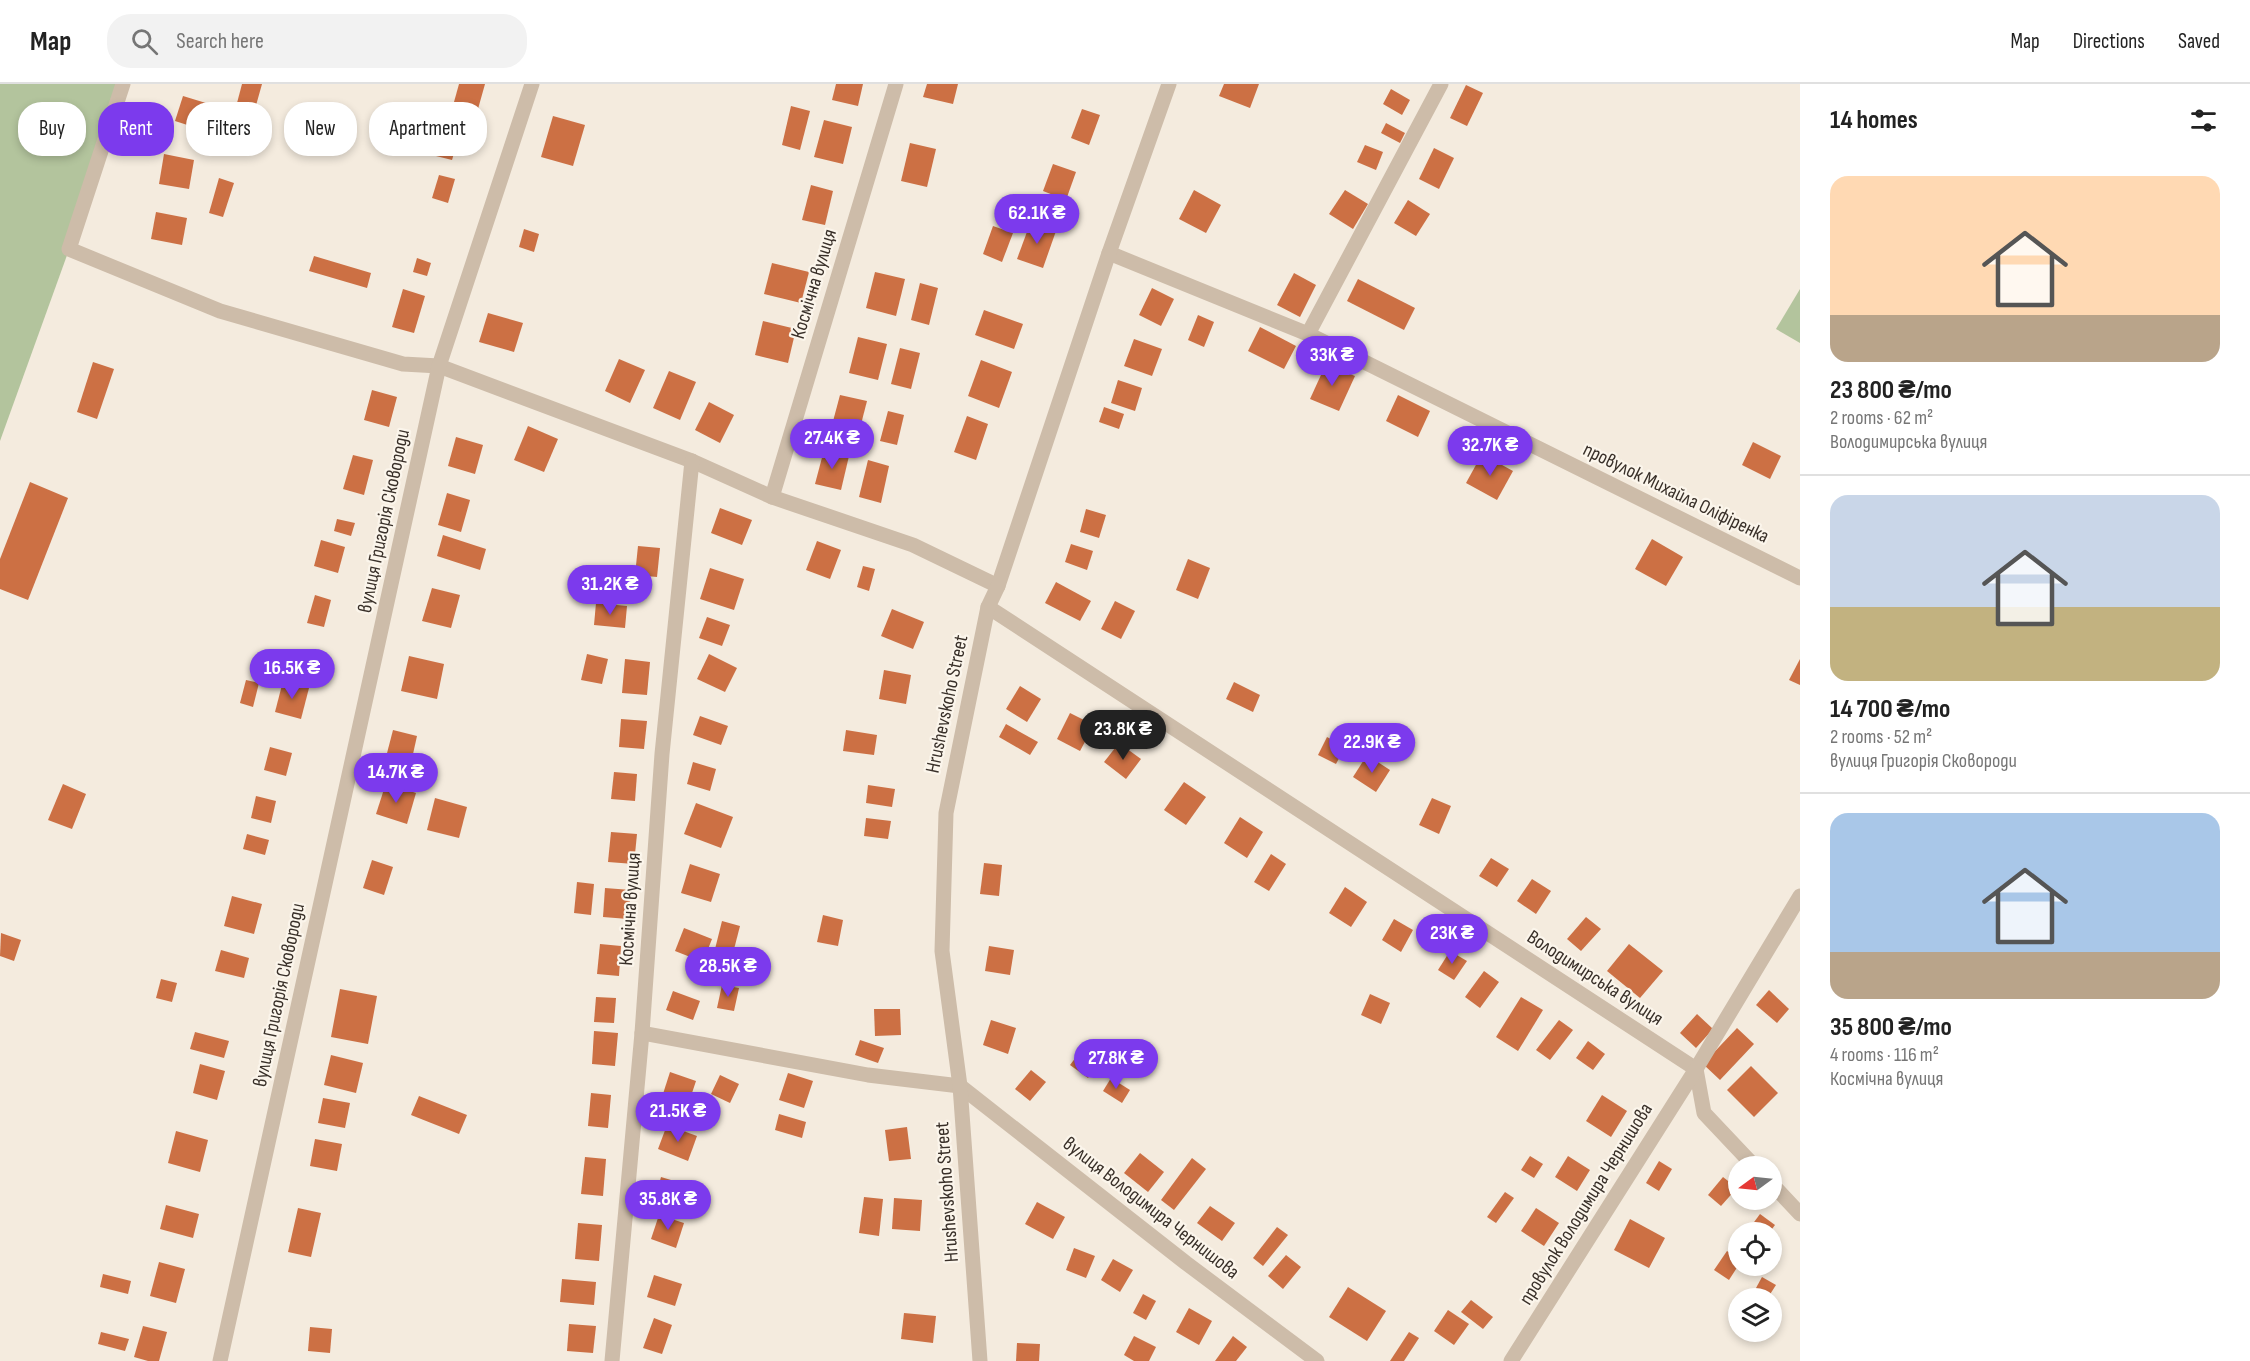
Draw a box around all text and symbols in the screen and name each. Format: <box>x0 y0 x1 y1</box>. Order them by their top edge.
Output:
search box <box>107 14 527 68</box>
text: Map <box>30 25 71 58</box>
icon: search <box>128 25 161 58</box>
text: Search here <box>176 28 264 55</box>
text: Map <box>2010 29 2040 54</box>
text: Directions <box>2073 29 2145 54</box>
text: Saved <box>2178 29 2220 54</box>
chip: Buy <box>18 102 86 156</box>
chip: Rent <box>98 102 174 156</box>
chip: Filters <box>186 102 272 156</box>
chip: New <box>284 102 357 156</box>
chip: Apartment <box>369 102 487 156</box>
icon: filters <box>2187 104 2220 137</box>
text: 14 homes <box>1830 105 1918 136</box>
pin: 62.1K ₴ <box>982 194 1092 245</box>
text: 62.1K ₴ <box>1008 201 1066 225</box>
icon: home <box>1971 215 2079 323</box>
street label: Космічна вулиця <box>786 226 842 342</box>
pin: 33K ₴ <box>1290 336 1374 387</box>
text: 33K ₴ <box>1310 343 1354 367</box>
text: 23 800 ₴/mo <box>1830 375 1952 406</box>
text: 2 rooms · 62 m² <box>1830 406 1933 430</box>
pin: 27.4K ₴ <box>777 419 887 470</box>
text: 27.4K ₴ <box>804 426 860 450</box>
pin: 32.7K ₴ <box>1435 426 1545 477</box>
street label: вулиця Григорія Сковороди <box>353 427 415 615</box>
text: Володимирська вулиця <box>1830 430 1987 454</box>
text: 32.7K ₴ <box>1462 433 1518 457</box>
street label: провулок Михайла Оліфіренка <box>1579 438 1773 548</box>
icon: home <box>1971 534 2079 642</box>
pin: 31.2K ₴ <box>555 565 665 616</box>
text: 31.2K ₴ <box>581 572 639 596</box>
street label: Hrushevskoho Street <box>921 633 973 775</box>
pin: 16.5K ₴ <box>237 649 347 700</box>
text: 16.5K ₴ <box>264 656 320 680</box>
text: 14 700 ₴/mo <box>1830 694 1950 725</box>
pin: 23.8K ₴ <box>1068 710 1178 761</box>
text: 23.8K ₴ <box>1094 717 1152 741</box>
pin: 22.9K ₴ <box>1317 723 1427 774</box>
text: 2 rooms · 52 m² <box>1830 725 1932 749</box>
text: 22.9K ₴ <box>1343 730 1401 754</box>
text: вулиця Григорія Сковороди <box>1830 749 2017 773</box>
pin: 14.7K ₴ <box>341 753 451 804</box>
text: 14.7K ₴ <box>368 760 424 784</box>
street label: Космічна вулиця <box>614 852 646 966</box>
icon: home <box>1971 852 2079 960</box>
street label: вулиця Григорія Сковороди <box>248 901 310 1089</box>
pin: 23K ₴ <box>1410 914 1494 965</box>
text: 23K ₴ <box>1430 921 1474 945</box>
street label: Володимирська вулиця <box>1522 925 1668 1031</box>
pin: 28.5K ₴ <box>673 947 783 998</box>
text: 28.5K ₴ <box>699 954 757 978</box>
text: 35 800 ₴/mo <box>1830 1012 1952 1043</box>
pin: 27.8K ₴ <box>1061 1039 1171 1090</box>
text: 4 rooms · 116 m² <box>1830 1043 1939 1067</box>
text: 27.8K ₴ <box>1088 1046 1144 1070</box>
text: Космічна вулиця <box>1830 1067 1943 1091</box>
pin: 21.5K ₴ <box>623 1092 733 1143</box>
text: 21.5K ₴ <box>650 1099 706 1123</box>
street label: провулок Володимира Чернишова <box>1514 1099 1658 1309</box>
street label: Hrushevskoho Street <box>930 1121 964 1263</box>
street label: вулиця Володимира Чернишова <box>1058 1132 1244 1284</box>
north arrow <box>1728 1156 1782 1210</box>
map controls <box>1728 1156 1782 1342</box>
pin: 35.8K ₴ <box>613 1180 723 1231</box>
text: 35.8K ₴ <box>639 1187 697 1211</box>
button: locate <box>1728 1222 1782 1276</box>
button: layers <box>1728 1288 1782 1342</box>

